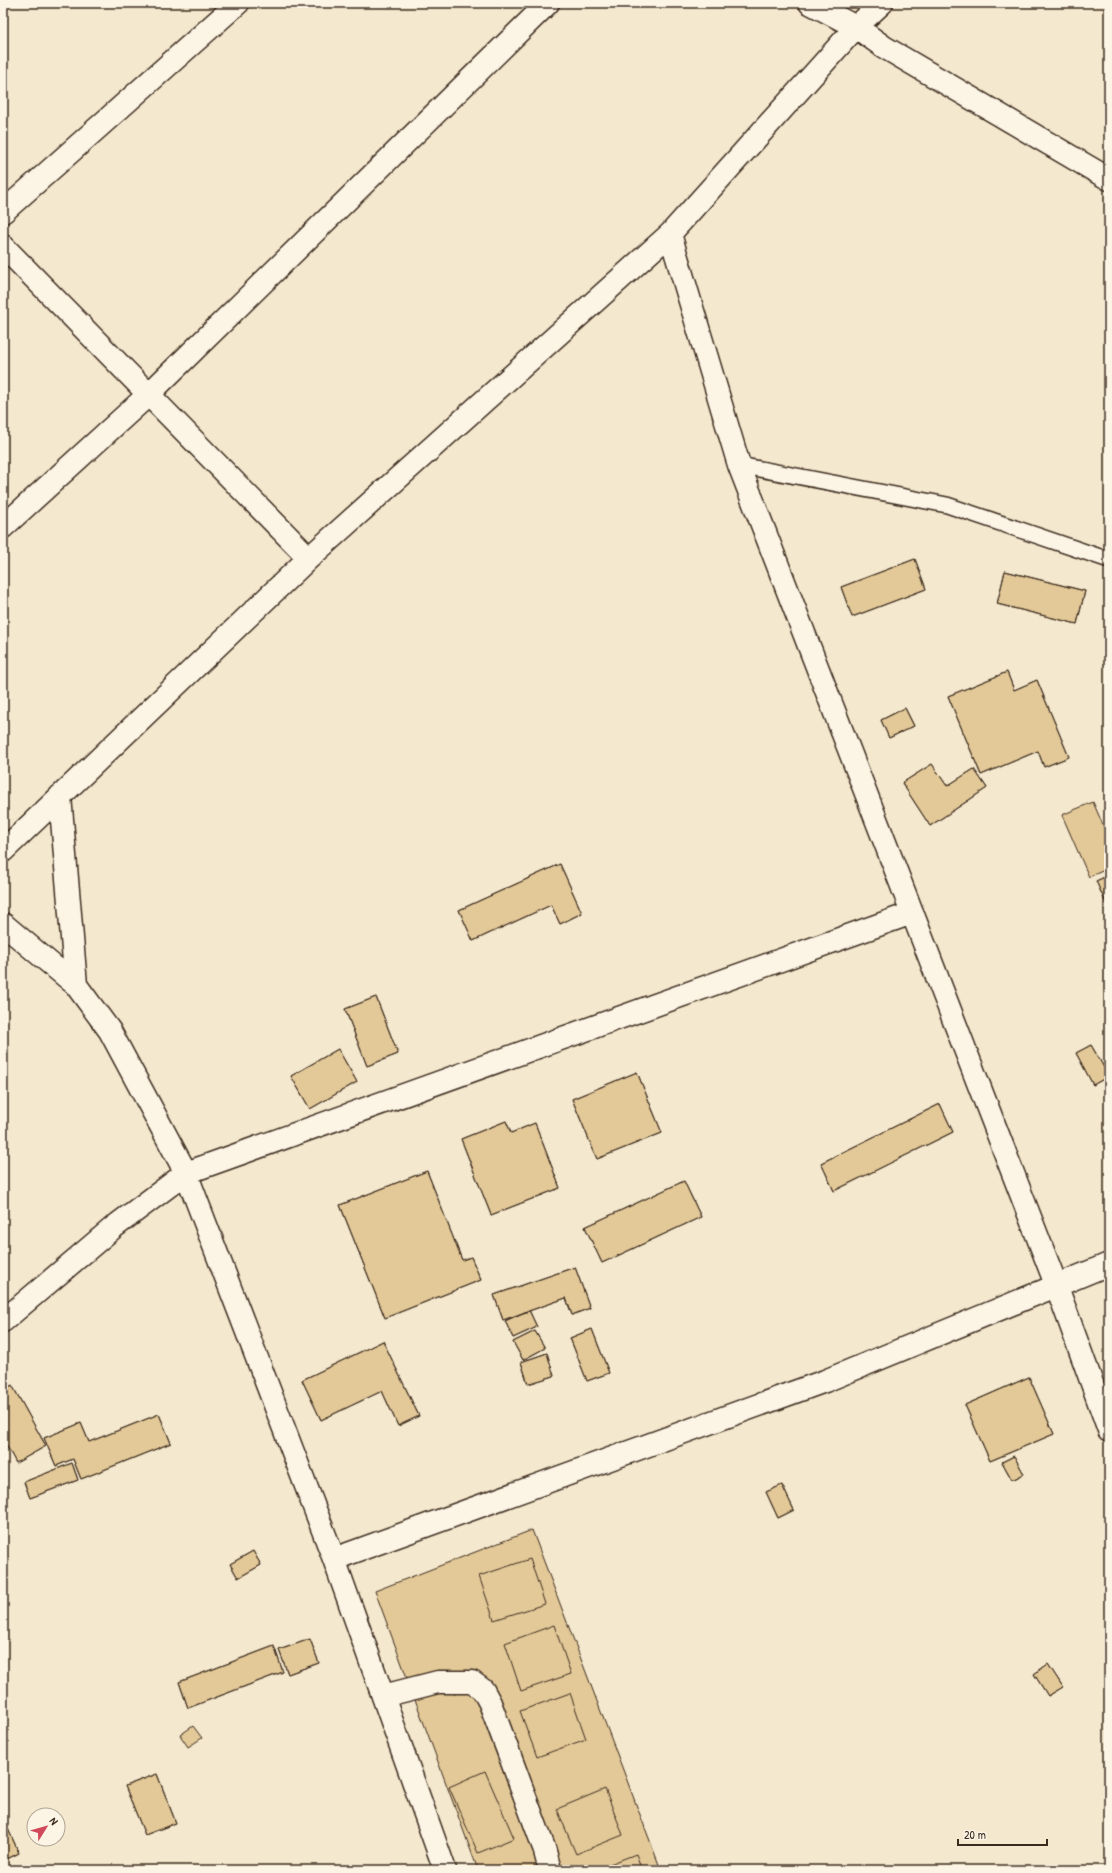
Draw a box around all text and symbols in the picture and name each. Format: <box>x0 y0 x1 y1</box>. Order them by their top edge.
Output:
north arrow <box>26 1807 66 1847</box>
text: N <box>47 1814 61 1828</box>
scale bar <box>958 1821 1047 1847</box>
text: 20 m <box>964 1826 986 1843</box>

